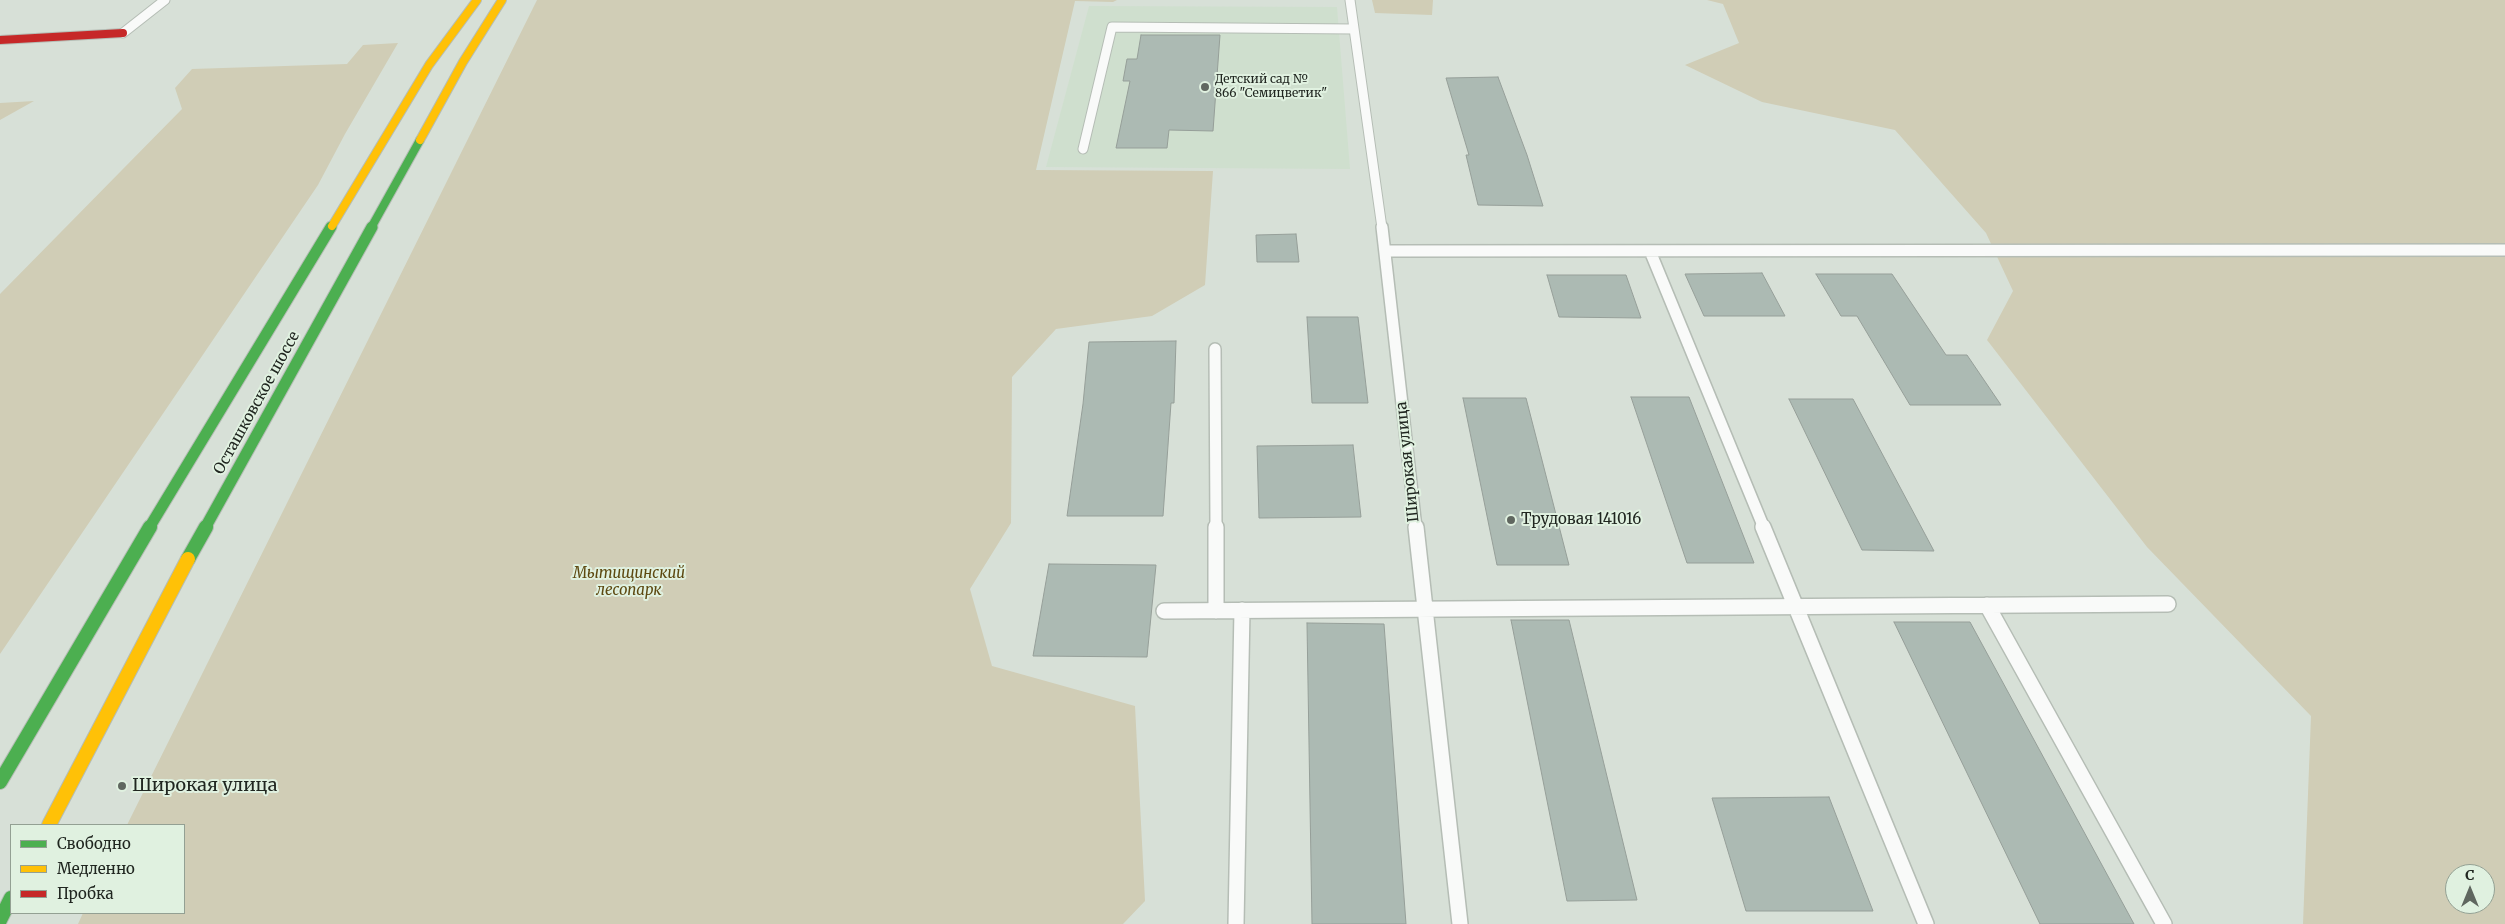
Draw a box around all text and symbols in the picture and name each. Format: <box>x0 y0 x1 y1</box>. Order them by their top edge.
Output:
place label: Детский сад № 866 "Семицветик" <box>1215 73 1327 101</box>
marker: Детский сад № 866 "Семицветик" <box>1199 81 1211 93</box>
street label: Осташковское шоссе <box>210 328 304 478</box>
street label: Широкая улица <box>1393 401 1423 523</box>
place label: Трудовая 141016 <box>1521 511 1641 529</box>
marker: Трудовая 141016 <box>1505 514 1517 526</box>
park label: Мытищинский лесопарк <box>573 565 685 600</box>
place label: Широкая улица <box>132 775 277 797</box>
marker: Широкая улица <box>116 780 128 792</box>
legend <box>10 824 185 914</box>
text: Свободно <box>57 834 131 853</box>
text: Медленно <box>57 859 135 878</box>
north arrow <box>2445 864 2495 914</box>
text: С <box>2465 866 2475 884</box>
text: Пробка <box>57 884 114 903</box>

